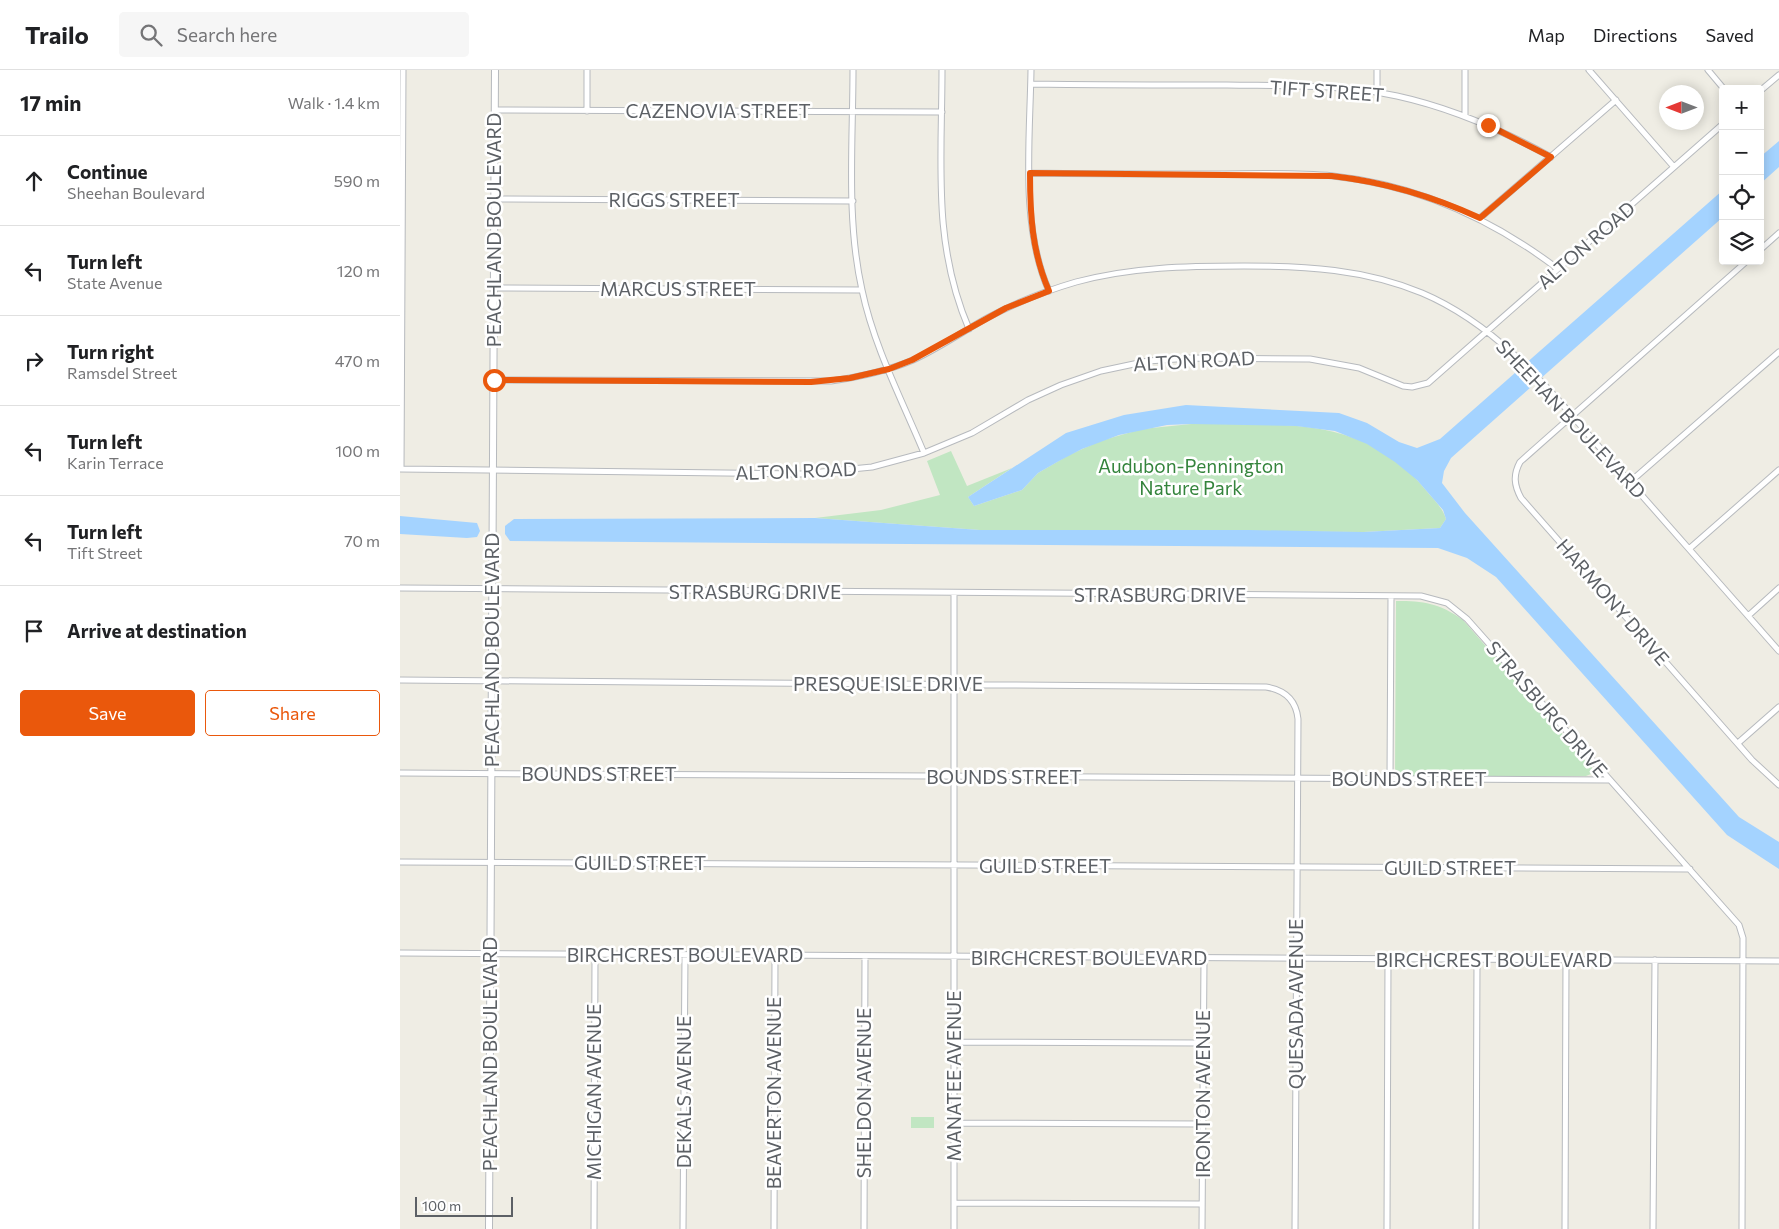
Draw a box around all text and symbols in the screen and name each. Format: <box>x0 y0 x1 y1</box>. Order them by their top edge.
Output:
search box <box>119 12 469 57</box>
text: Trailo <box>25 20 89 49</box>
icon: search <box>137 21 165 49</box>
text: Search here <box>177 23 277 46</box>
text: Map <box>1528 24 1565 46</box>
text: Directions <box>1593 24 1677 46</box>
text: Saved <box>1705 24 1754 46</box>
street label: TIFT STREET <box>1269 75 1385 106</box>
north arrow <box>1659 85 1704 130</box>
map controls <box>1719 85 1764 265</box>
button: + <box>1719 85 1764 130</box>
text: 17 min <box>20 90 81 115</box>
text: Walk · 1.4 km <box>288 93 380 112</box>
street label: CAZENOVIA STREET <box>625 99 811 122</box>
street label: PEACHLAND BOULEVARD <box>482 113 505 347</box>
route end <box>1477 114 1500 137</box>
button: − <box>1719 130 1764 175</box>
text: Continue <box>67 160 147 183</box>
icon: ahead <box>20 167 48 195</box>
text: 590 m <box>334 171 380 190</box>
button: locate <box>1719 175 1764 220</box>
text: Sheehan Boulevard <box>67 183 205 202</box>
street label: RIGGS STREET <box>608 188 740 211</box>
street label: ALTON ROAD <box>1532 196 1639 293</box>
button: layers <box>1719 220 1764 265</box>
text: Turn left <box>67 250 142 273</box>
icon: left <box>20 257 48 285</box>
text: 120 m <box>337 261 380 280</box>
text: State Avenue <box>67 273 162 292</box>
street label: MARCUS STREET <box>600 277 756 300</box>
street label: SHEEHAN BOULEVARD <box>1492 335 1651 503</box>
text: Turn right <box>67 340 154 363</box>
street label: ALTON ROAD <box>1133 346 1255 375</box>
icon: right <box>20 347 48 375</box>
text: 470 m <box>335 351 380 370</box>
text: Ramsdel Street <box>67 363 177 382</box>
route start <box>483 369 506 392</box>
text: Turn left <box>67 430 142 453</box>
icon: left <box>20 437 48 465</box>
text: 100 m <box>335 441 380 460</box>
text: Karin Terrace <box>67 453 164 472</box>
park label: Audubon-Pennington Nature Park <box>1098 454 1284 499</box>
street label: ALTON ROAD <box>735 457 857 484</box>
text: Turn left <box>67 520 142 543</box>
icon: left <box>20 527 48 555</box>
text: 70 m <box>344 531 380 550</box>
street label: PEACHLAND BOULEVARD <box>480 533 503 767</box>
street label: HARMONY DRIVE <box>1552 534 1675 670</box>
text: Tift Street <box>67 543 143 562</box>
street label: STRASBURG DRIVE <box>669 580 841 603</box>
street label: STRASBURG DRIVE <box>1074 583 1246 606</box>
icon: arrive <box>20 617 48 645</box>
text: Arrive at destination <box>67 619 247 642</box>
street label: STRASBURG DRIVE <box>1482 636 1613 781</box>
street label: PRESQUE ISLE DRIVE <box>793 672 983 695</box>
button: Save <box>20 690 195 736</box>
button: Share <box>205 690 380 736</box>
street label: BOUNDS STREET <box>521 762 677 785</box>
street label: BOUNDS STREET <box>926 765 1082 788</box>
street label: BOUNDS STREET <box>1331 767 1487 790</box>
street label: GUILD STREET <box>574 851 706 874</box>
street label: GUILD STREET <box>979 854 1111 877</box>
street label: GUILD STREET <box>1384 856 1516 879</box>
street label: QUESADA AVENUE <box>1284 919 1307 1089</box>
street label: PEACHLAND BOULEVARD <box>478 937 501 1171</box>
street label: BIRCHCREST BOULEVARD <box>567 943 803 966</box>
street label: BIRCHCREST BOULEVARD <box>971 946 1207 969</box>
street label: BIRCHCREST BOULEVARD <box>1376 948 1612 971</box>
street label: MANATEE AVENUE <box>942 991 965 1161</box>
street label: BEAVERTON AVENUE <box>762 997 785 1189</box>
street label: MICHIGAN AVENUE <box>582 1004 605 1180</box>
street label: SHELDON AVENUE <box>852 1008 875 1178</box>
street label: IRONTON AVENUE <box>1191 1010 1214 1178</box>
street label: DEKALS AVENUE <box>672 1016 695 1168</box>
scale bar <box>415 1194 512 1217</box>
text: 100 m <box>422 1197 461 1214</box>

